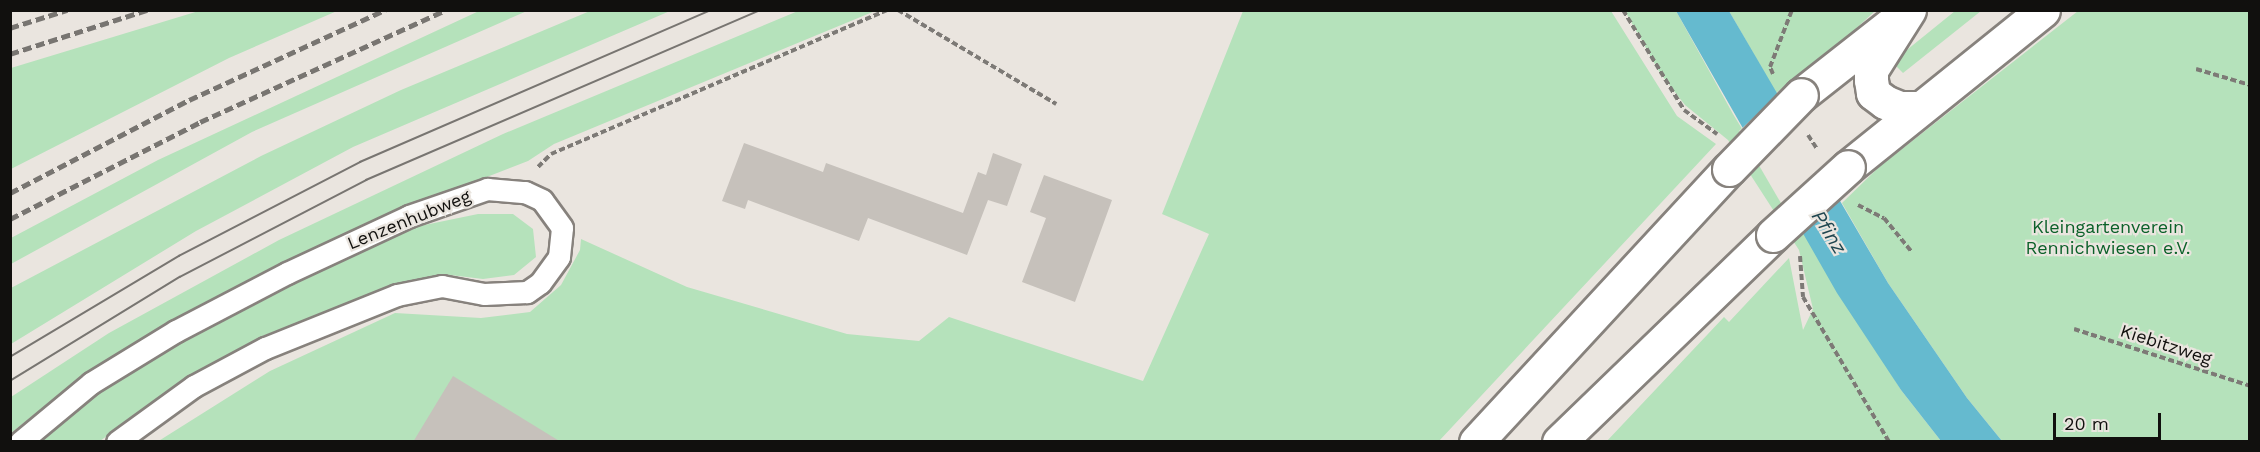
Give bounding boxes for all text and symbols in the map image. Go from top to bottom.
street label: Lenzenhubweg [344,185,474,255]
water label: Pfinz [1806,206,1852,258]
park label: Kleingartenverein Rennichwiesen e.V. [2026,217,2190,260]
street label: Kiebitzweg [2118,320,2214,370]
scale bar [2056,401,2164,439]
text: 20 m [2064,413,2109,434]

